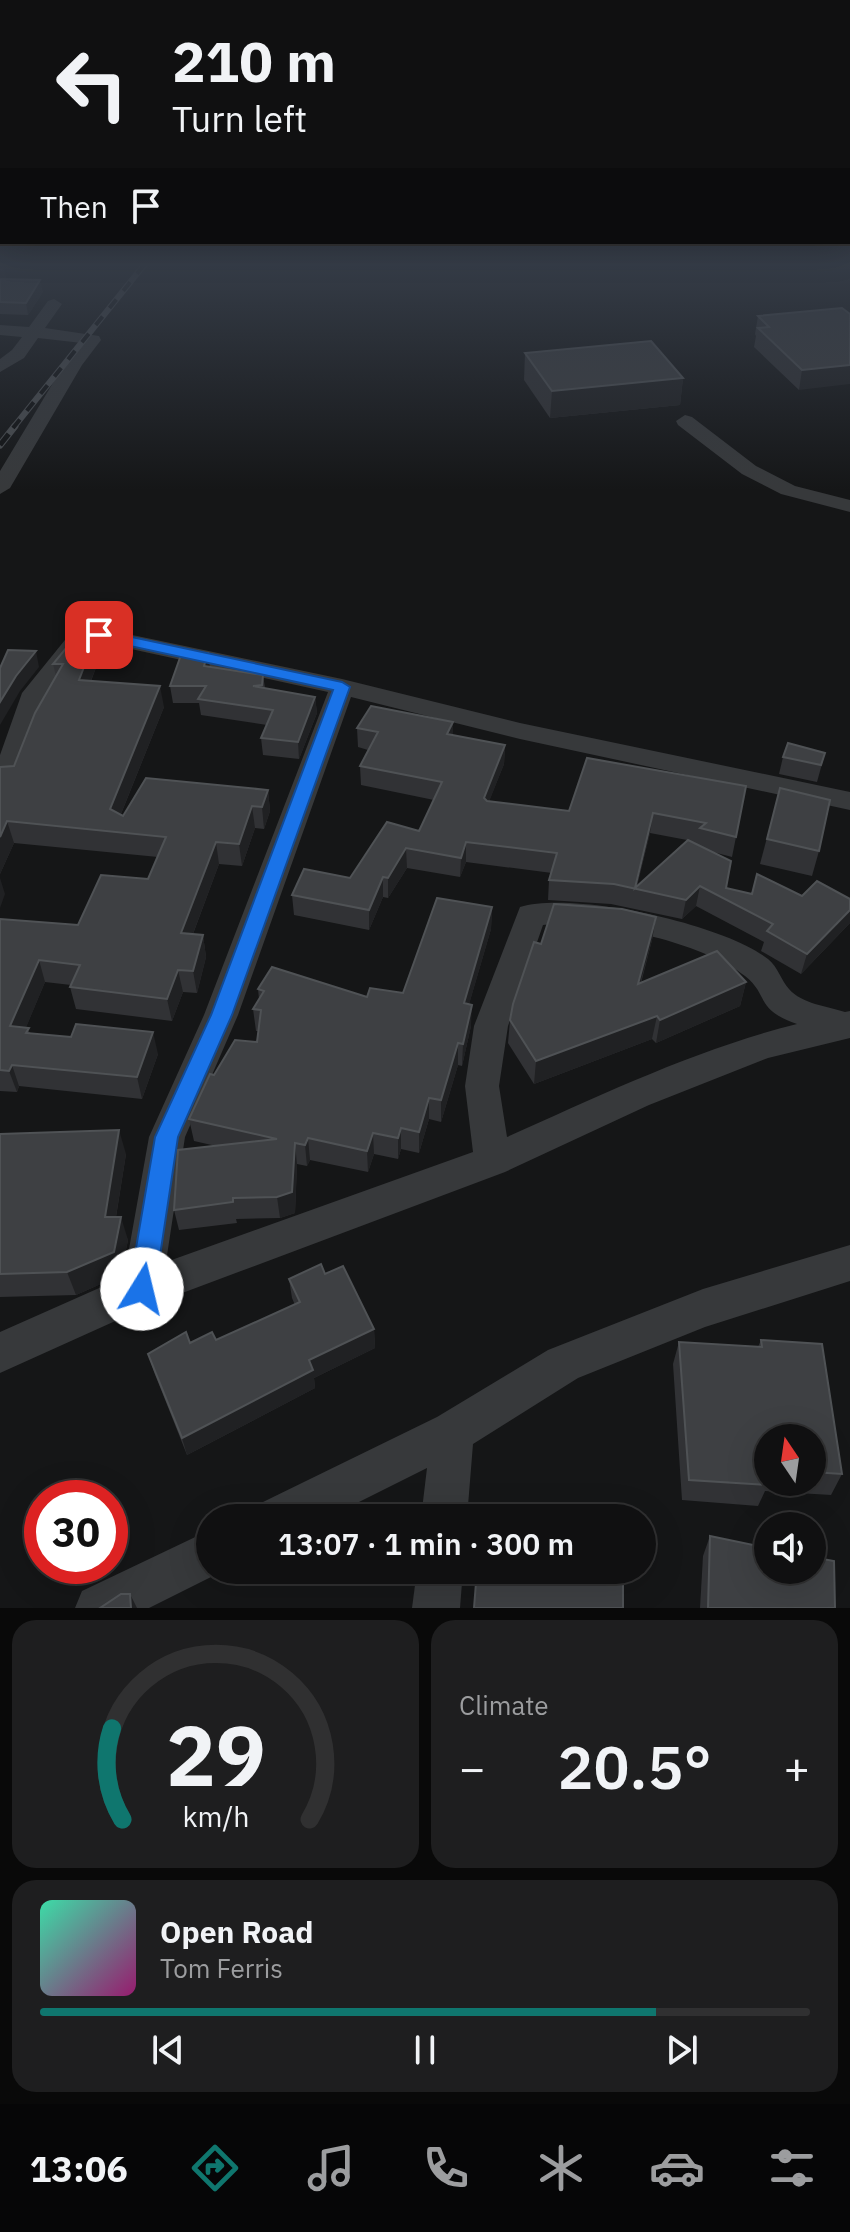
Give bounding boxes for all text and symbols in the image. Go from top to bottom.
text: 210 m [172,25,336,97]
icon: left [40,32,144,136]
text: Turn left [172,95,307,142]
icon: arrive [124,184,168,228]
text: Then [40,187,108,226]
pin [65,601,133,669]
icon: arrive [77,613,121,657]
position arrow [100,1247,184,1331]
north arrow [754,1424,826,1496]
map controls [754,1424,826,1584]
speed limit sign: 30 [24,1480,128,1584]
button: sound [754,1512,826,1584]
text: 13:07 · 1 min · 300 m [278,1524,574,1563]
text: Climate [459,1688,549,1722]
text: 29 [166,1701,265,1809]
text: 20.5° [557,1727,712,1806]
text: − [459,1739,485,1796]
text: + [784,1739,810,1796]
text: km/h [182,1798,249,1835]
text: Open Road [160,1912,313,1951]
text: Tom Ferris [160,1951,283,1985]
icon: previous [146,2028,190,2072]
icon: pause [403,2028,447,2072]
icon: next [660,2028,704,2072]
icon: directions [187,2140,243,2196]
icon: music [303,2140,359,2196]
icon: phone [418,2140,474,2196]
icon: climate [533,2140,589,2196]
icon: car [649,2140,705,2196]
icon: filters [764,2140,820,2196]
text: 13:06 [30,2145,128,2192]

